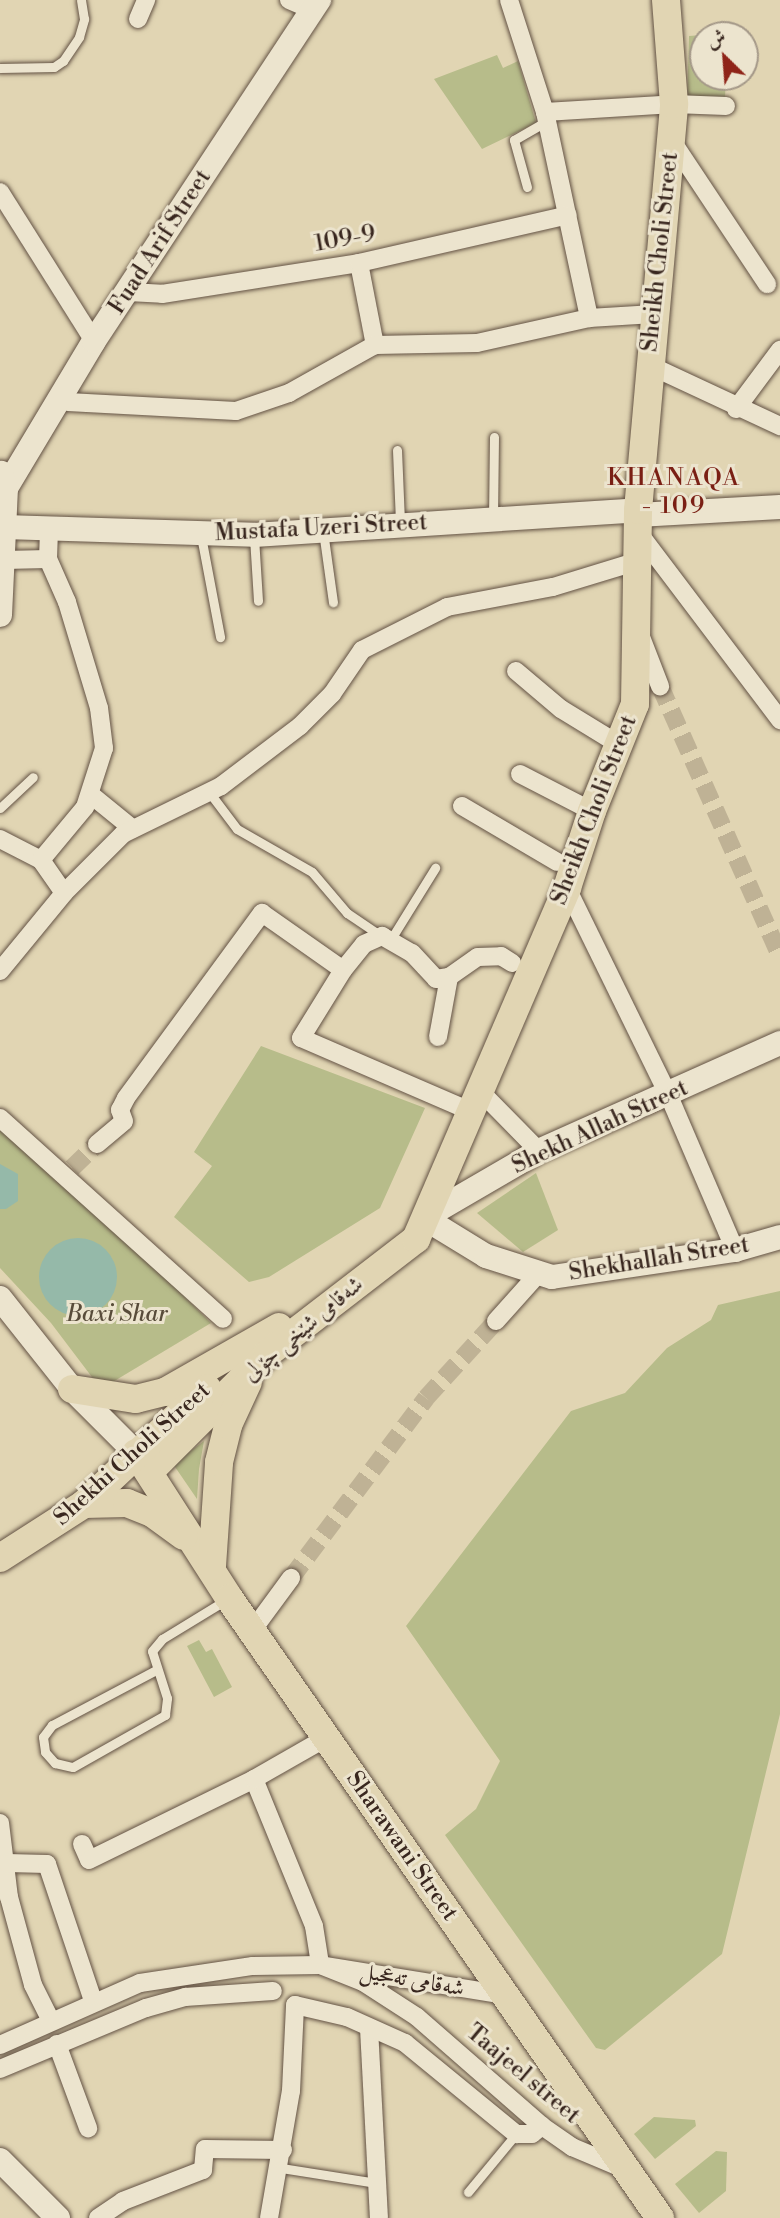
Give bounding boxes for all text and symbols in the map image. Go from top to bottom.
north arrow [689,21,759,91]
text: ش [702,24,730,54]
street label: Sheikh Choli Street [636,151,684,353]
street label: Fuad Arif Street [103,165,217,319]
street label: 109-9 [312,220,378,258]
district label: KHANAQA - 109 [608,465,740,521]
street label: Mustafa Uzeri Street [214,509,428,547]
street label: Sheikh Choli Street [545,711,643,909]
street label: Shekh Allah Street [508,1074,692,1180]
street label: Shekhallah Street [567,1231,751,1287]
street label: شەقامی شێخی چۆلی [237,1271,369,1387]
park label: Baxi Shar [66,1300,168,1328]
street label: Shekhi Choli Street [48,1377,216,1531]
street label: Sharawani Street [340,1766,464,1926]
street label: شەقامی تەعجیل [358,1957,466,2003]
street label: Taajeel street [461,2018,585,2130]

